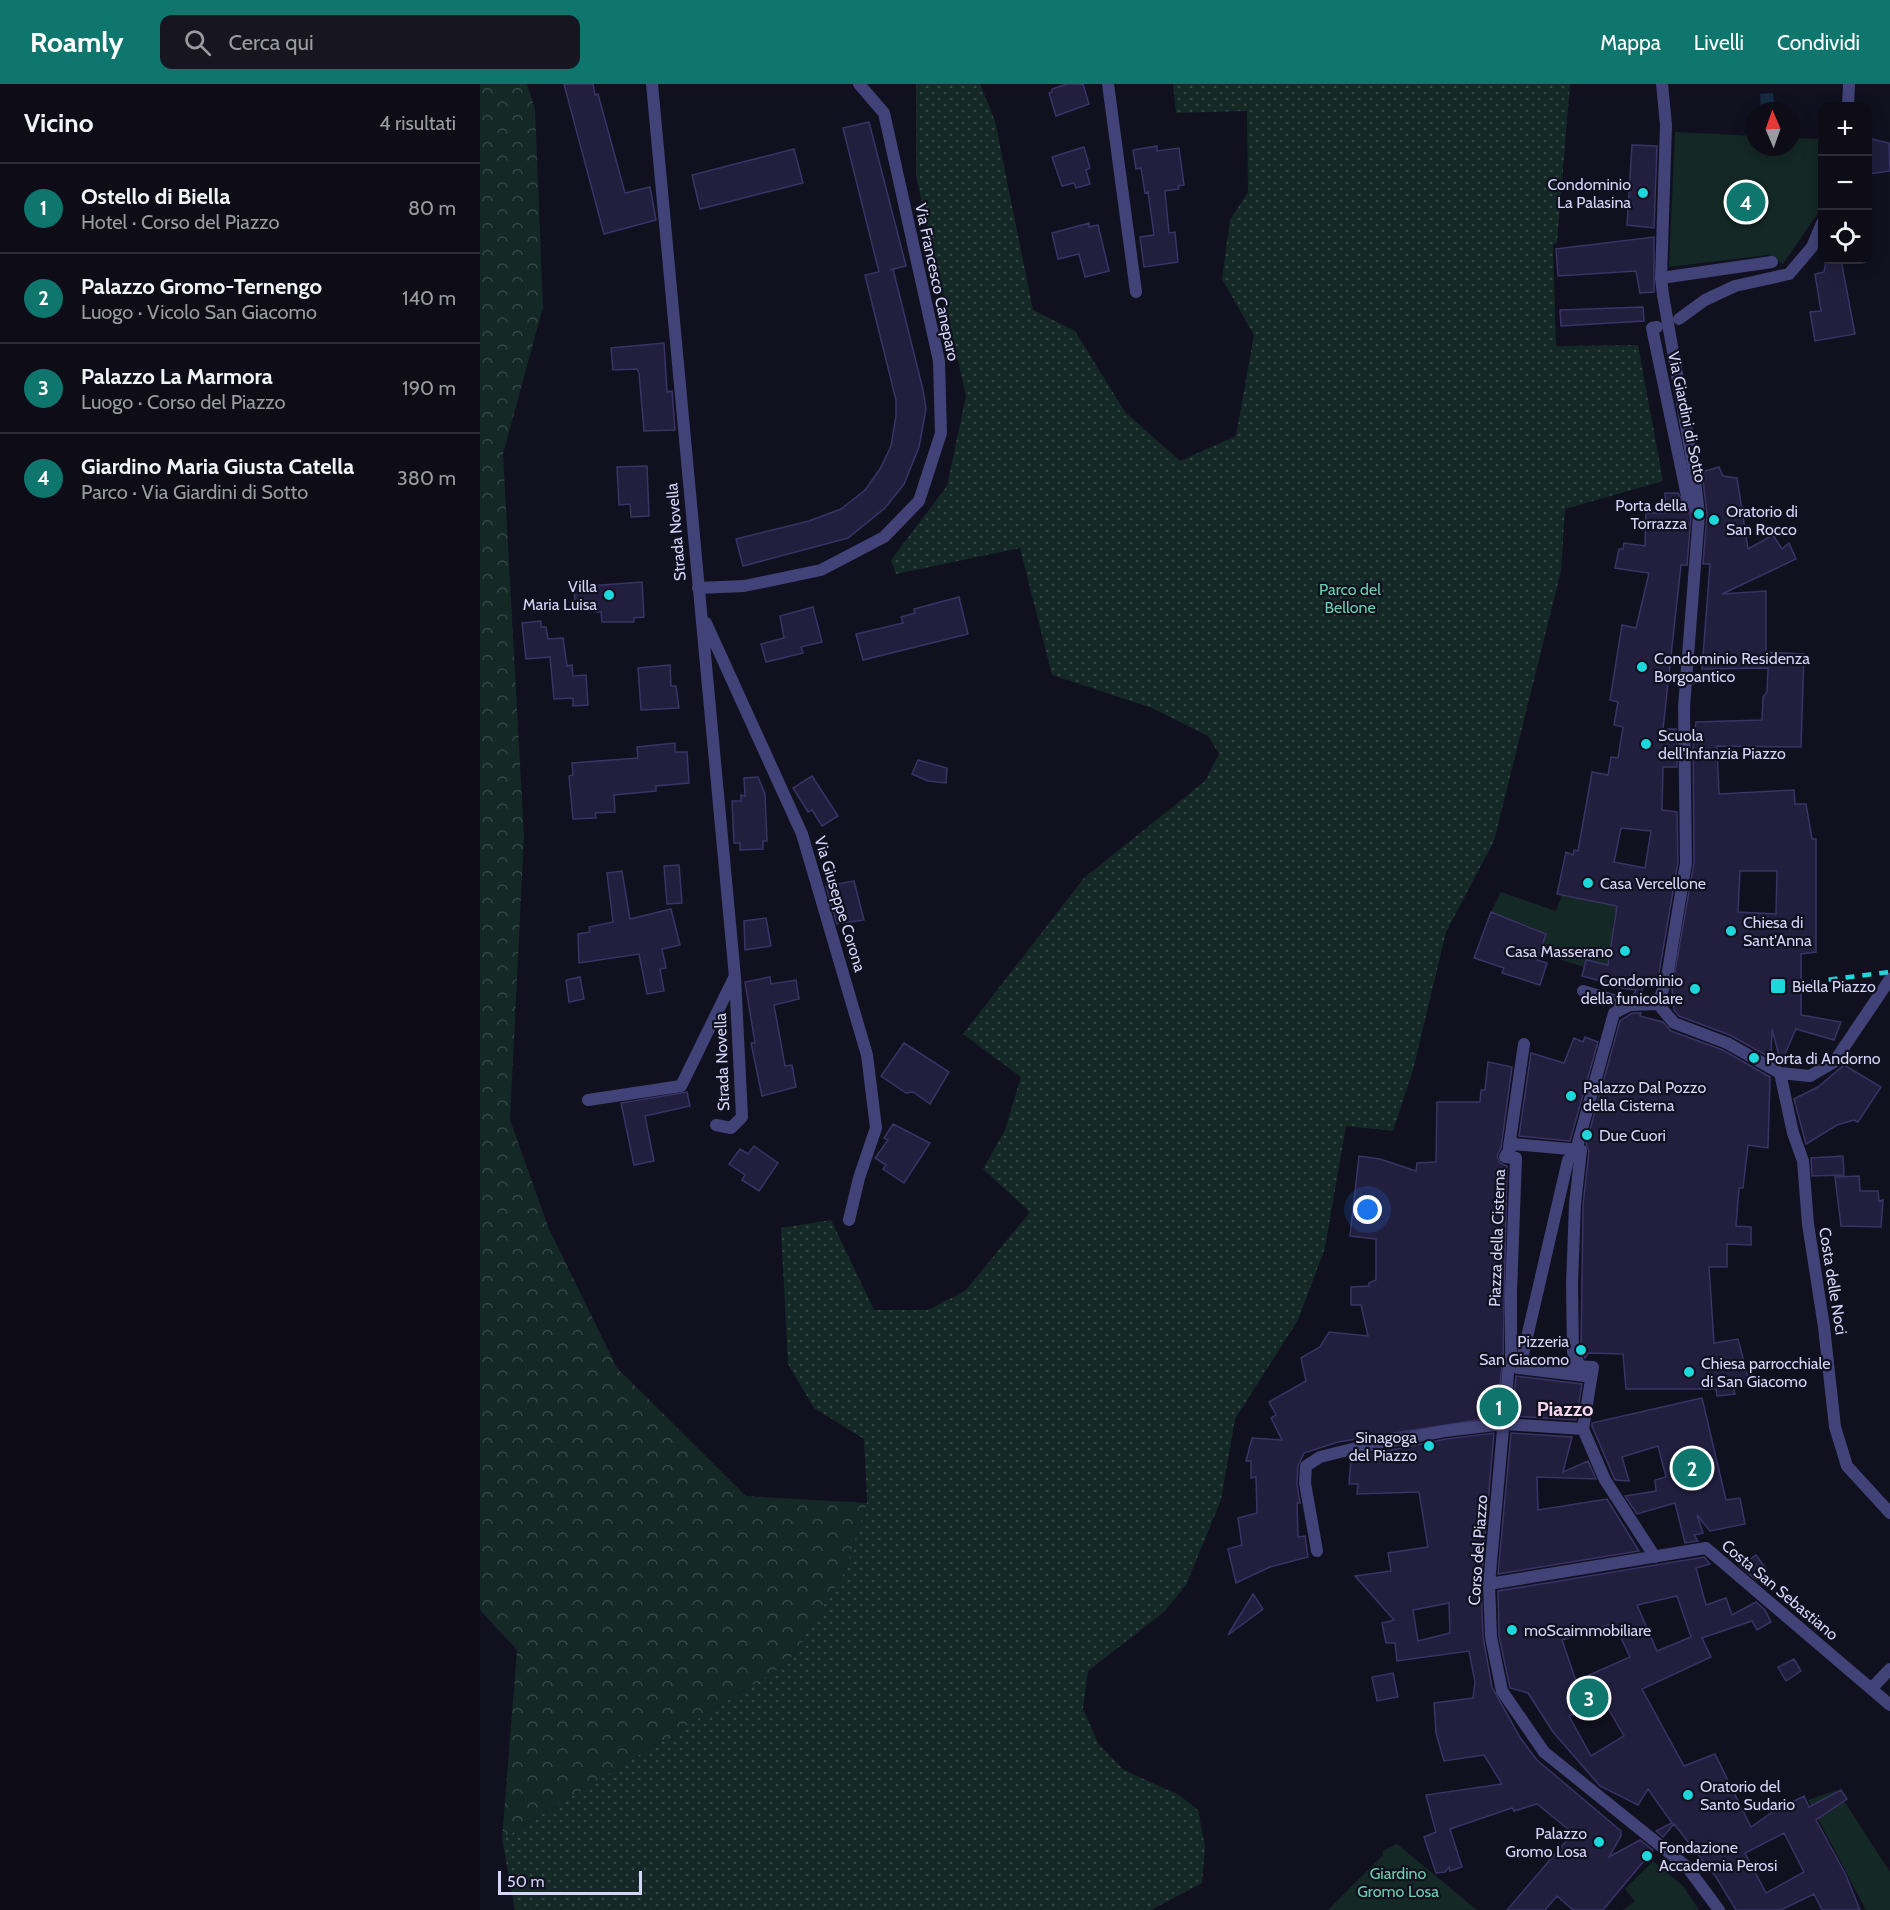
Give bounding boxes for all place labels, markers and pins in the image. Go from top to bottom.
place label: Condominio La Palasina [1547,175,1631,212]
pin: 4 [1726,180,1766,224]
marker: Condominio La Palasina [1636,186,1650,200]
place label: Porta della Torrazza [1615,496,1687,533]
place label: Oratorio di San Rocco [1726,502,1798,539]
marker: Porta della Torrazza [1692,507,1706,521]
marker: Oratorio di San Rocco [1707,513,1721,527]
place label: Villa Maria Luisa [523,577,597,614]
marker: Villa Maria Luisa [602,588,616,602]
place label: Condominio Residenza Borgoantico [1654,649,1810,686]
marker: Condominio Residenza Borgoantico [1635,660,1649,674]
place label: Scuola dell'Infanzia Piazzo [1658,726,1786,763]
marker: Scuola dell'Infanzia Piazzo [1639,737,1653,751]
place label: Casa Vercellone [1600,874,1706,893]
marker: Casa Vercellone [1581,876,1595,890]
place label: Chiesa di Sant'Anna [1743,913,1812,950]
marker: Chiesa di Sant'Anna [1724,924,1738,938]
place label: Casa Masserano [1505,942,1613,961]
marker: Casa Masserano [1618,944,1632,958]
place label: Condominio della funicolare [1581,971,1683,1008]
marker: Biella Piazzo [1769,977,1787,995]
place label: Biella Piazzo [1792,977,1876,996]
marker: Condominio della funicolare [1688,982,1702,996]
place label: Porta di Andorno [1766,1049,1881,1068]
marker: Porta di Andorno [1747,1051,1761,1065]
place label: Palazzo Dal Pozzo della Cisterna [1583,1078,1706,1115]
marker: Palazzo Dal Pozzo della Cisterna [1564,1089,1578,1103]
place label: Due Cuori [1599,1126,1666,1145]
marker: Due Cuori [1580,1128,1594,1142]
place label: Pizzeria San Giacomo [1479,1332,1569,1369]
marker: Pizzeria San Giacomo [1574,1343,1588,1357]
place label: Chiesa parrocchiale di San Giacomo [1701,1354,1830,1391]
marker: Chiesa parrocchiale di San Giacomo [1682,1365,1696,1379]
pin: 1 [1480,1384,1518,1430]
place label: Sinagoga del Piazzo [1349,1428,1417,1465]
marker: Sinagoga del Piazzo [1422,1439,1436,1453]
pin: 2 [1672,1446,1712,1490]
place label: moScaimmobiliare [1524,1621,1651,1640]
marker: moScaimmobiliare [1505,1623,1519,1637]
pin: 3 [1570,1676,1608,1720]
place label: Oratorio del Santo Sudario [1700,1777,1795,1814]
marker: Oratorio del Santo Sudario [1681,1788,1695,1802]
place label: Palazzo Gromo Losa [1505,1824,1587,1861]
marker: Palazzo Gromo Losa [1592,1835,1606,1849]
place label: Fondazione Accademia Perosi [1659,1838,1777,1875]
marker: Fondazione Accademia Perosi [1640,1849,1654,1863]

